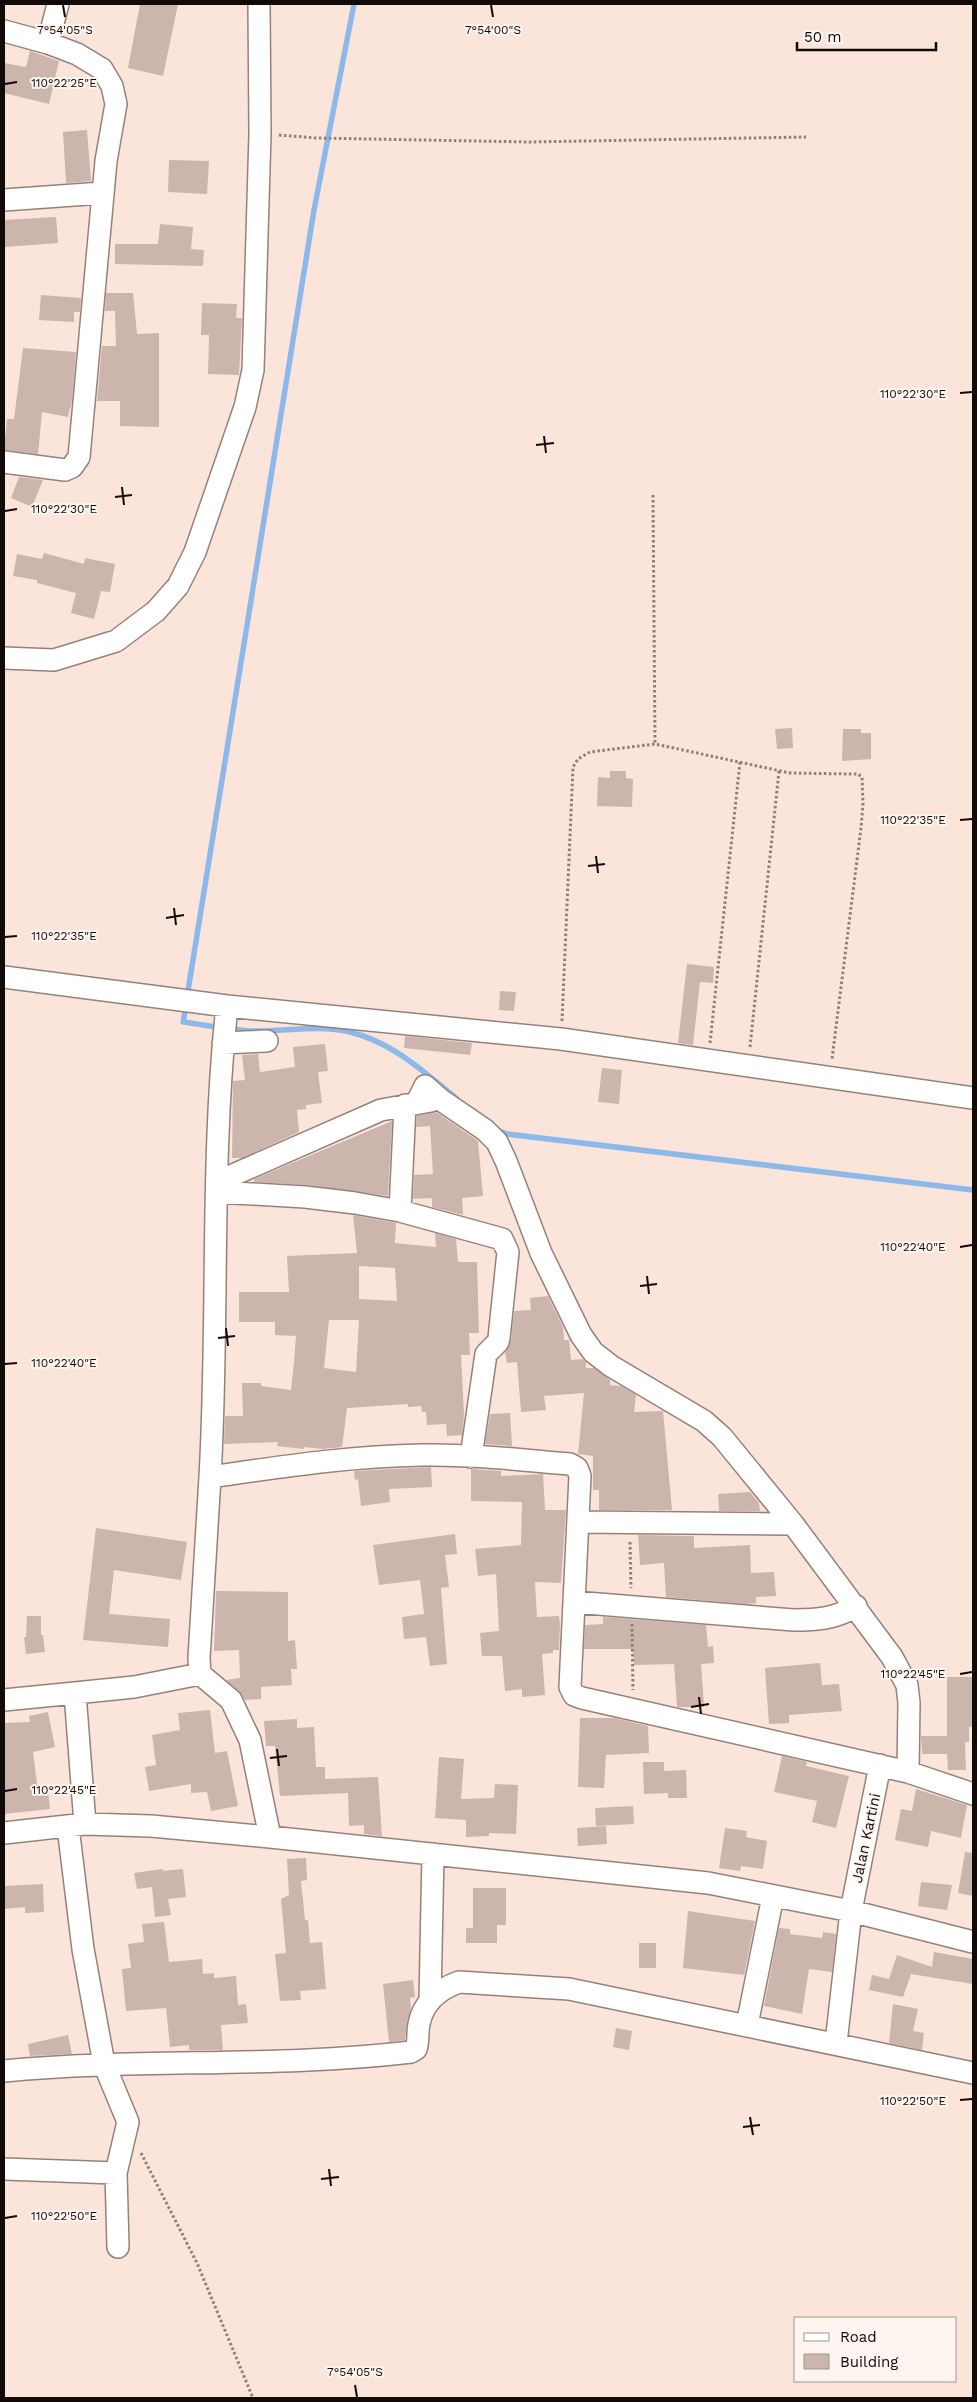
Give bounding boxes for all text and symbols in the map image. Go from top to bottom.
scale bar [797,20,936,52]
text: 7°54'05"S [37,23,93,37]
text: 7°54'00"S [465,23,521,37]
text: 50 m [804,28,841,46]
text: 110°22'25"E [31,76,97,90]
text: 110°22'30"E [880,387,946,401]
text: 110°22'30"E [31,502,97,516]
text: 110°22'35"E [880,813,946,827]
text: 110°22'35"E [31,929,97,943]
text: 110°22'40"E [880,1240,946,1254]
text: 110°22'40"E [31,1356,97,1370]
text: 110°22'45"E [881,1667,946,1681]
text: 110°22'45"E [32,1783,97,1797]
street label: Jalan Kartini [848,1791,884,1885]
text: 110°22'50"E [880,2094,946,2108]
text: 110°22'50"E [31,2209,97,2223]
legend [794,2317,957,2382]
text: Road [840,2328,877,2346]
text: Building [840,2353,898,2371]
text: 7°54'05"S [327,2365,383,2379]

